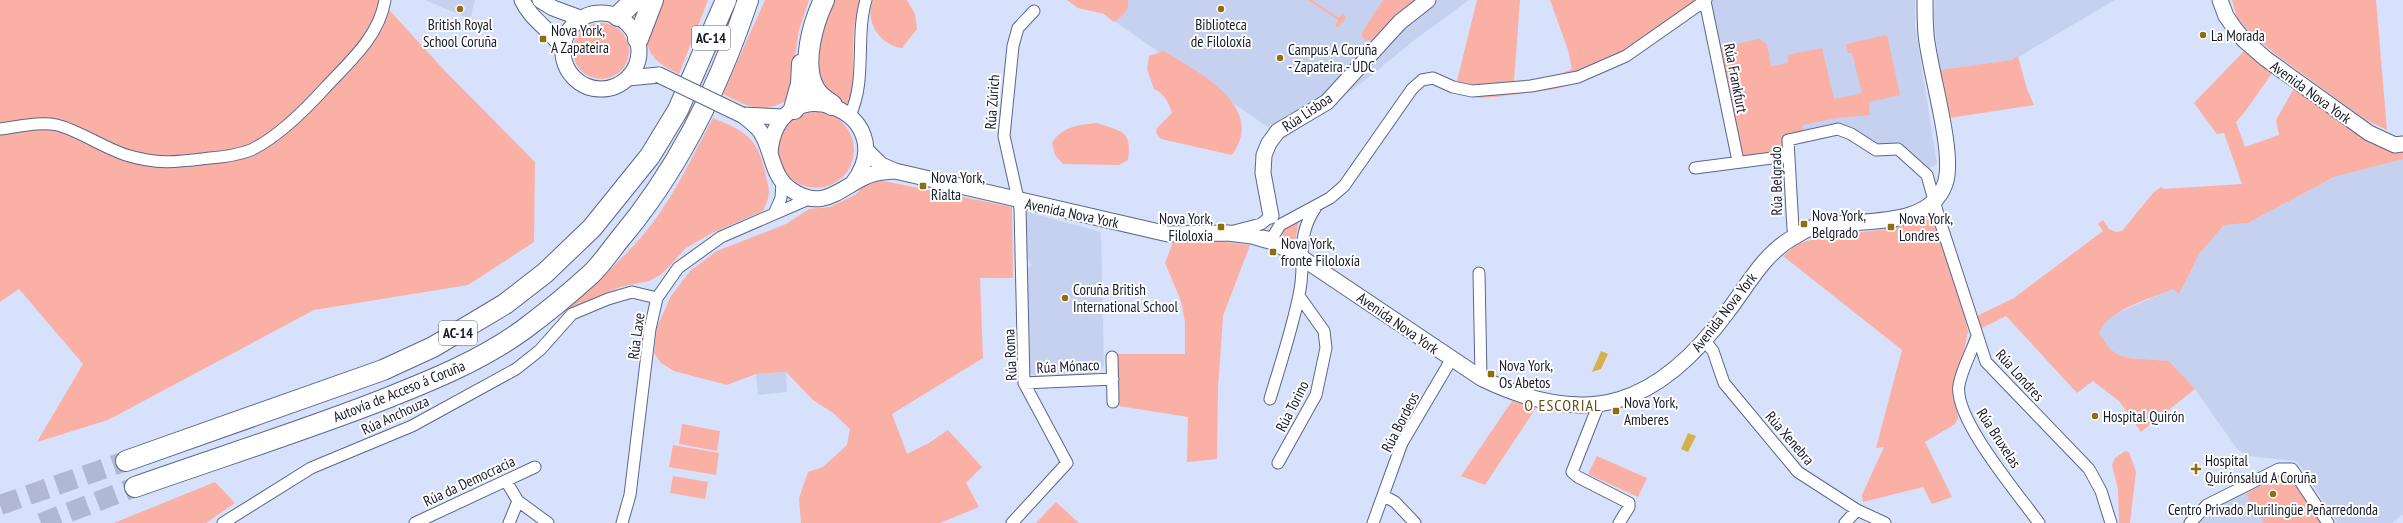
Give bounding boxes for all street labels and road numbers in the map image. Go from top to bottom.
road number: AC-14 [692,26,730,50]
street label: Rúa Frankfurt [1720,42,1752,114]
street label: Avenida Nova York [2267,56,2355,128]
street label: Rúa Zúrich [981,74,1003,130]
street label: Rúa Lisboa [1278,88,1336,136]
street label: Rúa Belgrado [1766,146,1786,216]
street label: Avenida Nova York [1023,194,1121,232]
street label: Avenida Nova York [1687,268,1761,355]
street label: Avenida Nova York [1353,288,1443,358]
street label: Rúa Laxe [623,311,649,361]
road number: AC-14 [439,321,477,345]
street label: Rúa Roma [999,329,1021,381]
street label: Rúa Londres [1992,345,2048,405]
street label: Rúa Mónaco [1036,355,1100,377]
street label: Autovía de Acceso á Coruña [330,356,468,426]
street label: Rúa Torino [1271,377,1313,435]
street label: Rúa Bordeos [1377,389,1423,455]
street label: Rúa Anchouza [358,391,432,439]
street label: Rúa Bruxelas [1973,405,2025,471]
street label: Rúa Xenebra [1761,407,1819,469]
street label: Rúa da Democracia [420,451,518,511]

